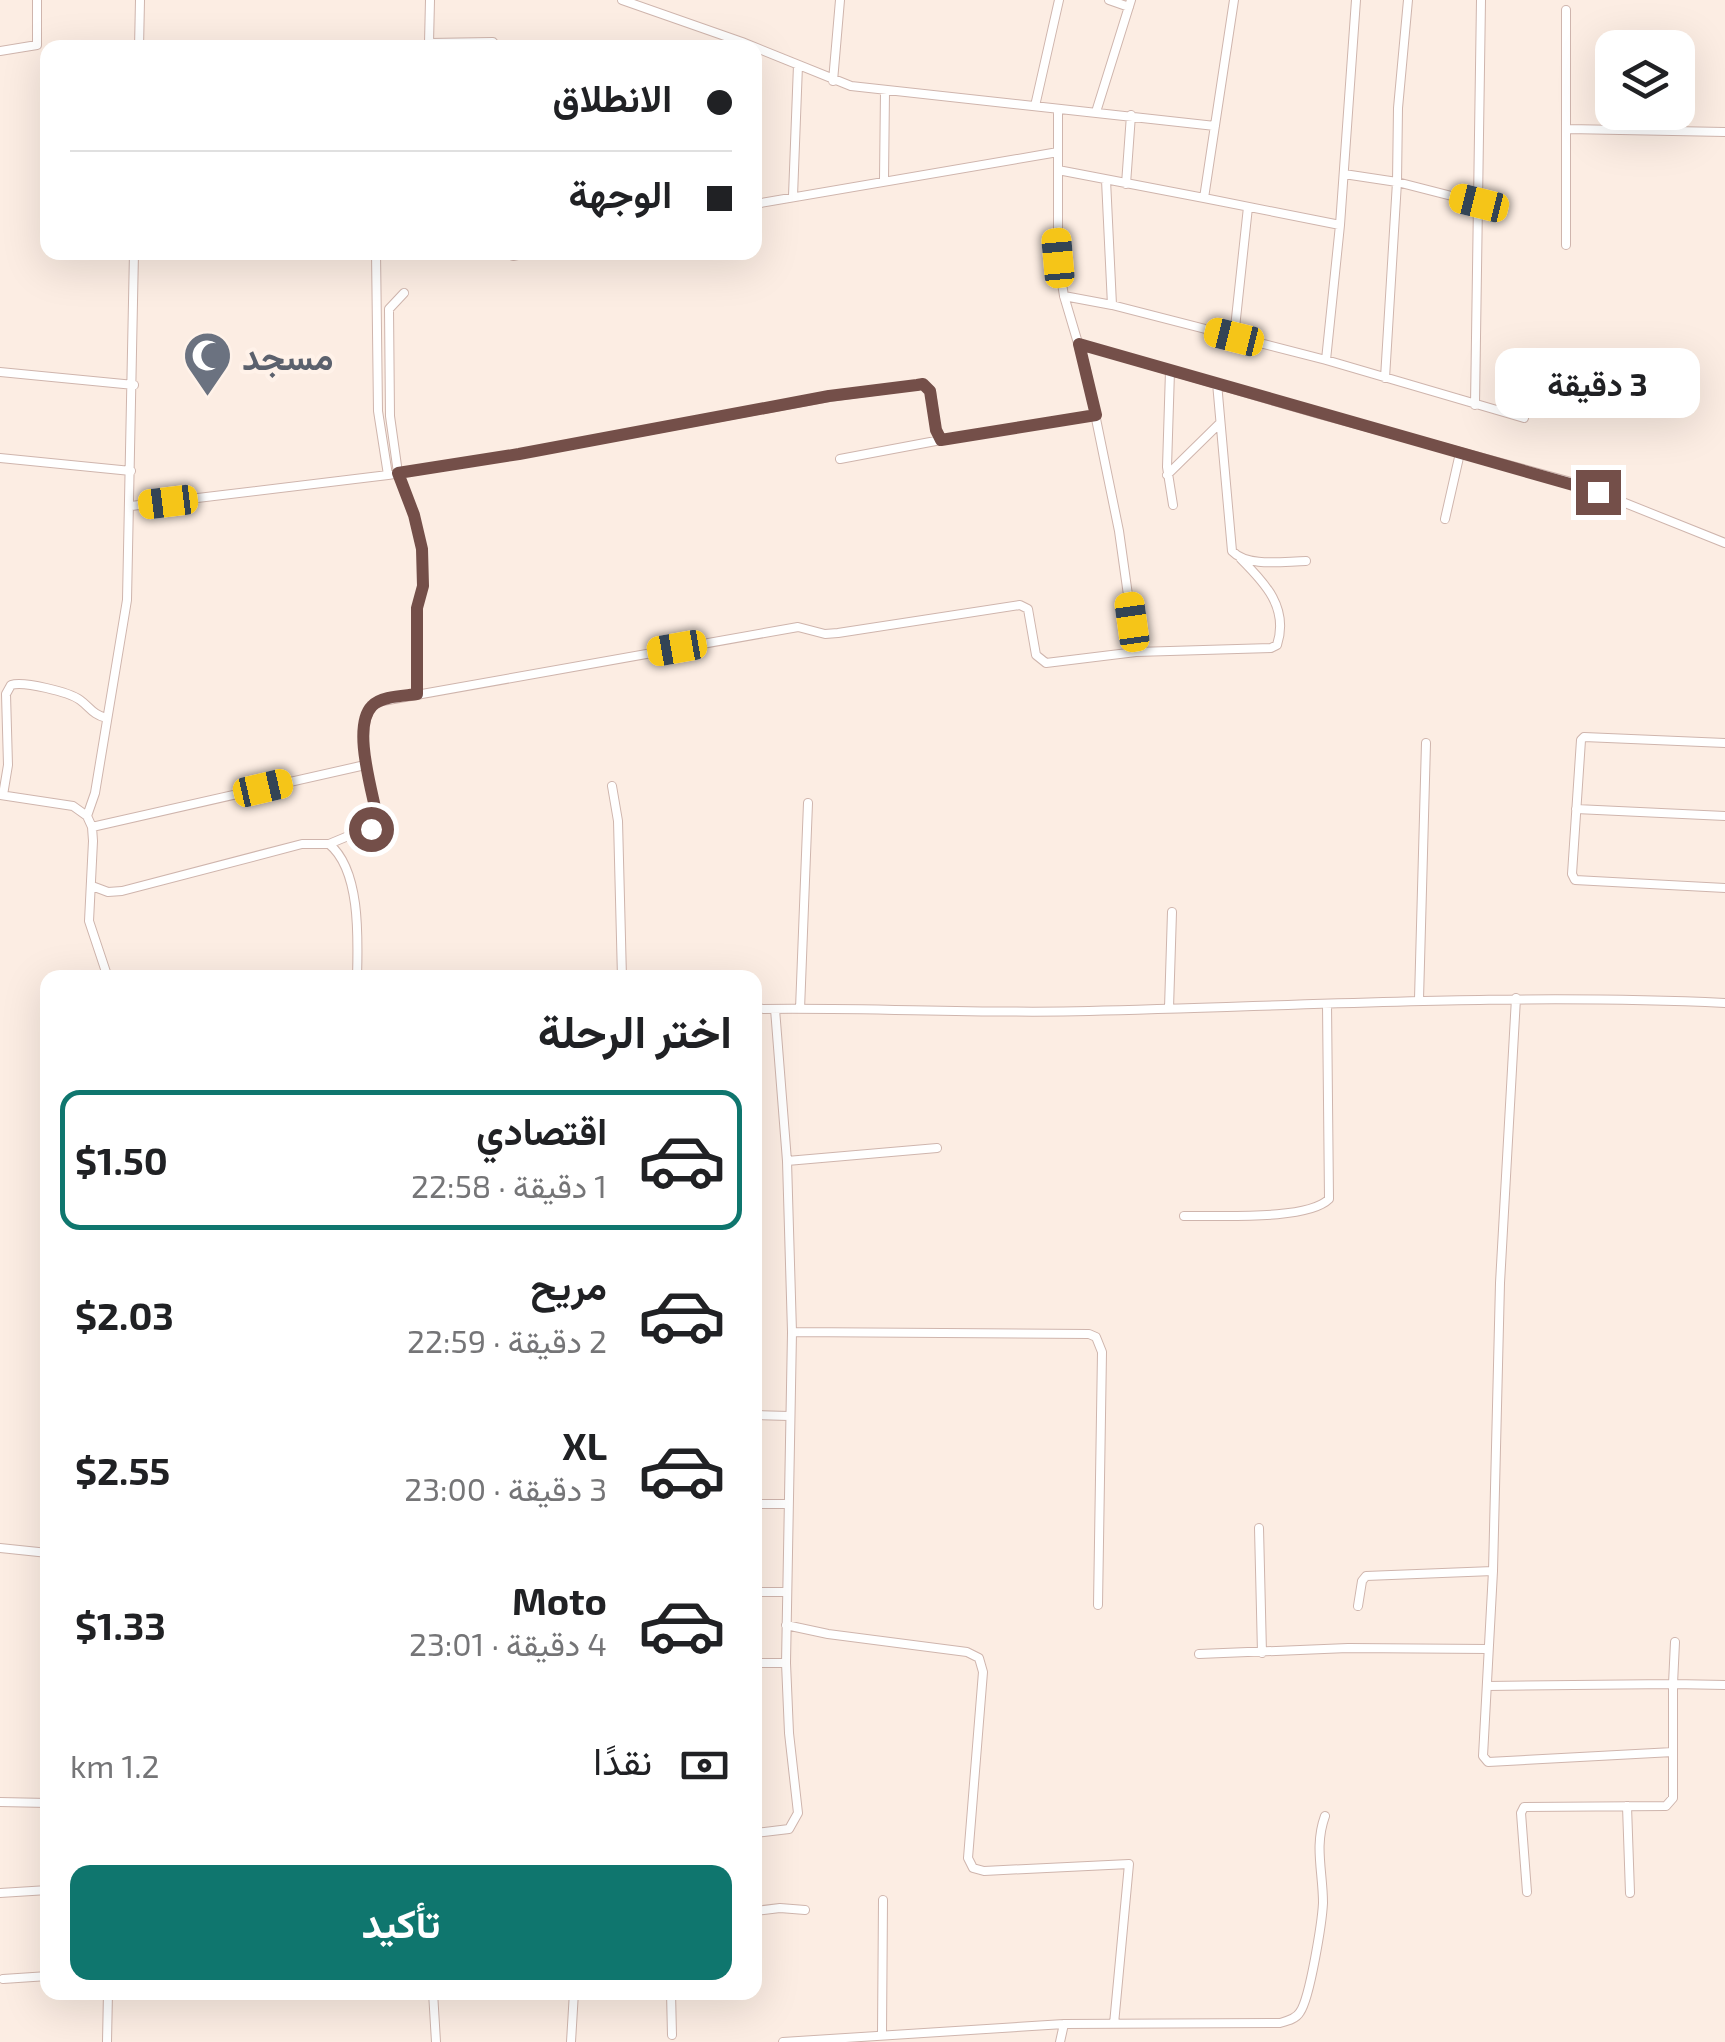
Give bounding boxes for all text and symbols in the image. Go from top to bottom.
map controls [1595,30,1695,130]
button: layers [1595,30,1695,130]
text: الانطلاق [553,74,672,120]
text: الوجهة [569,170,672,216]
car [1446,181,1512,225]
car [1040,227,1076,289]
car [1201,315,1267,359]
mosque icon: مسجد [181,330,233,398]
place label: مسجد [242,335,333,379]
callout: 3 دقيقة [1496,347,1700,417]
text: 3 دقيقة [1547,364,1648,402]
route end [1576,470,1621,515]
car [136,483,200,521]
car [1113,590,1151,654]
car [645,628,709,668]
car [230,767,296,809]
route start [349,807,394,852]
text: اختر الرحلة [538,1003,732,1057]
text: اقتصادي [476,1107,607,1153]
icon: car [637,1115,727,1205]
text: $1.50 [75,1137,168,1183]
text: 1 دقيقة · 22:58 [411,1166,607,1204]
text: مريح [531,1262,607,1308]
icon: car [637,1270,727,1360]
text: $2.03 [75,1292,174,1338]
text: 2 دقيقة · 22:59 [407,1321,607,1359]
text: XL [562,1422,607,1468]
icon: car [637,1425,727,1515]
text: $2.55 [75,1447,170,1493]
text: 3 دقيقة · 23:00 [404,1469,607,1507]
text: Moto [512,1577,607,1623]
icon: car [637,1580,727,1670]
text: $1.33 [75,1602,166,1648]
text: 4 دقيقة · 23:01 [409,1624,607,1662]
text: نقدًا [593,1737,652,1783]
icon: cash [677,1738,732,1793]
text: 1.2 km [70,1746,160,1784]
button: تأكيد [70,1865,732,1980]

